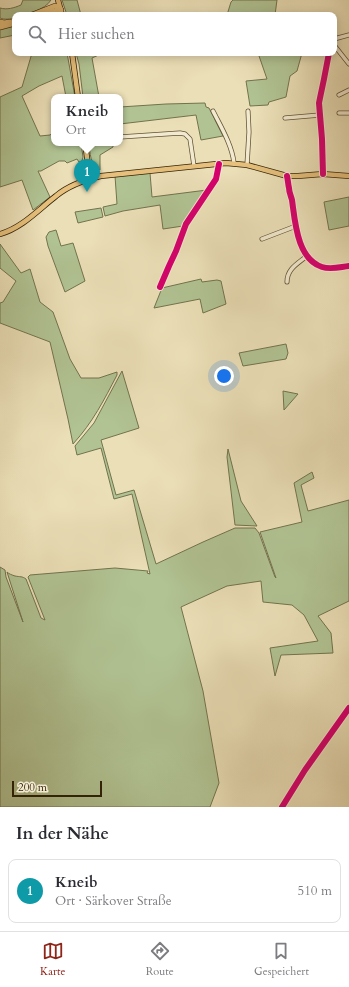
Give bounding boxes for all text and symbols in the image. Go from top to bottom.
search box [12,12,337,56]
icon: search [26,23,48,45]
text: Hier suchen [58,24,135,44]
popup [51,94,123,146]
text: Kneib [66,101,108,121]
text: Ort [66,121,86,139]
pin: 1 [74,159,100,192]
your location [214,366,234,386]
scale bar [12,779,102,798]
text: 200 m [18,780,47,795]
text: In der Nähe [16,822,109,845]
text: Kneib [55,872,98,892]
text: 1 [27,882,33,900]
text: 510 m [298,882,332,900]
text: Ort · Särkover Straße [55,892,172,910]
tab: Karte [40,940,66,979]
tab: Route [146,940,174,979]
tab: Gespeichert [254,940,309,979]

